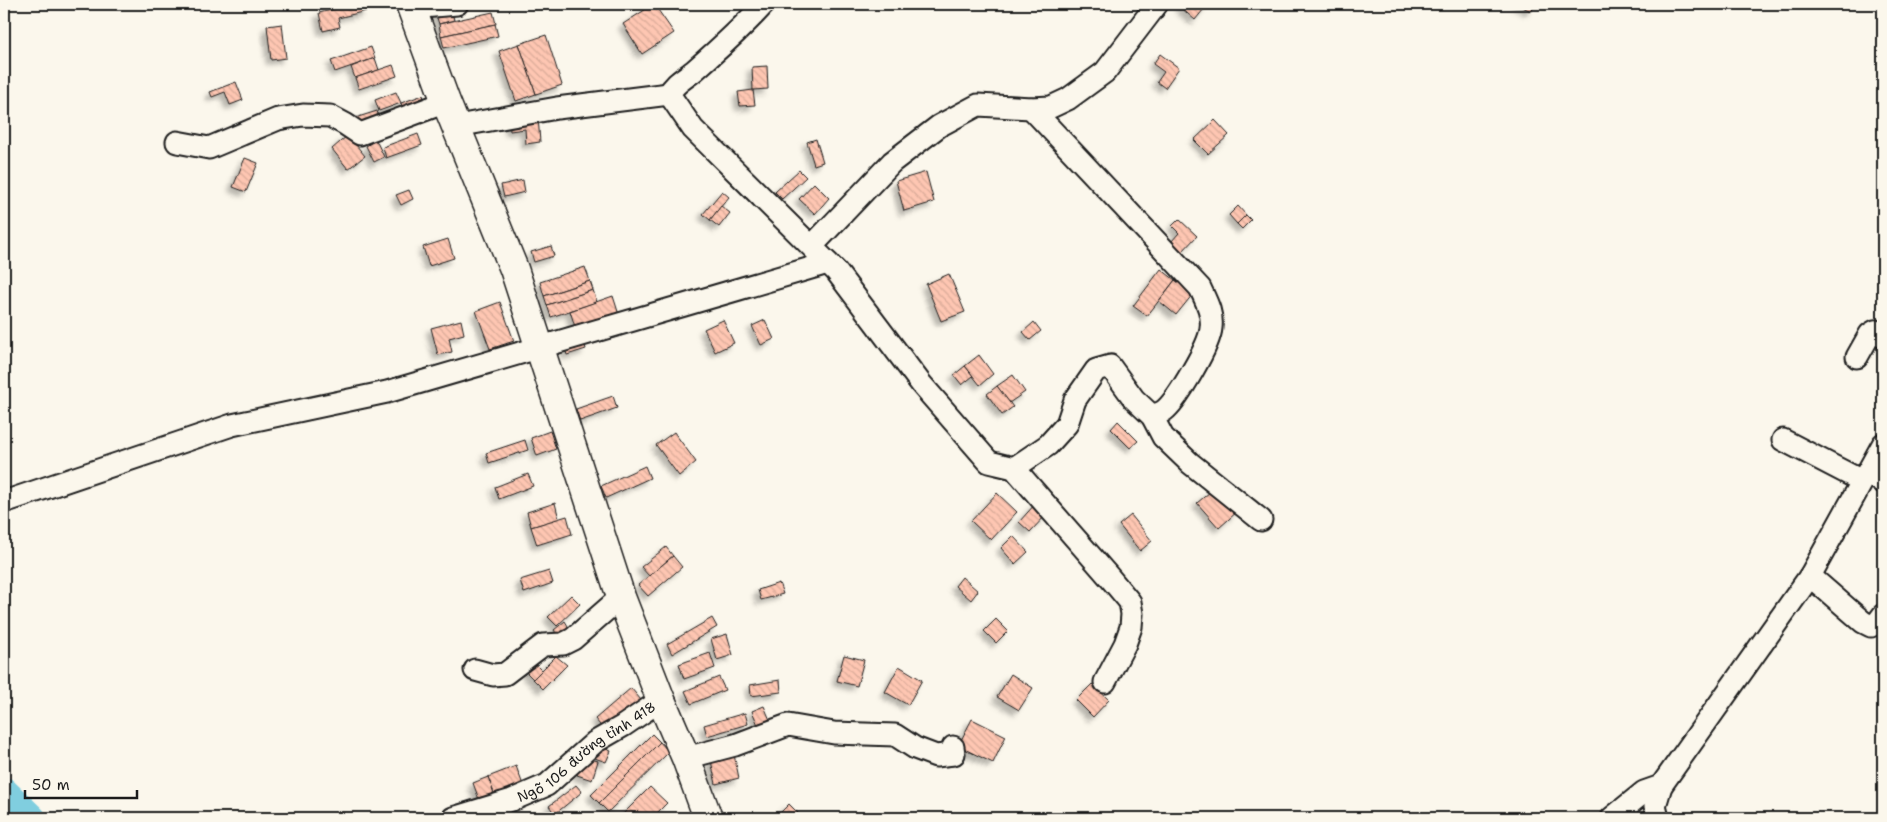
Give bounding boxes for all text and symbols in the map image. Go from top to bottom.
street label: Ngõ 106 đường tỉnh 418 [514,697,659,806]
scale bar [25,767,138,799]
text: 50 m [32,775,70,795]

